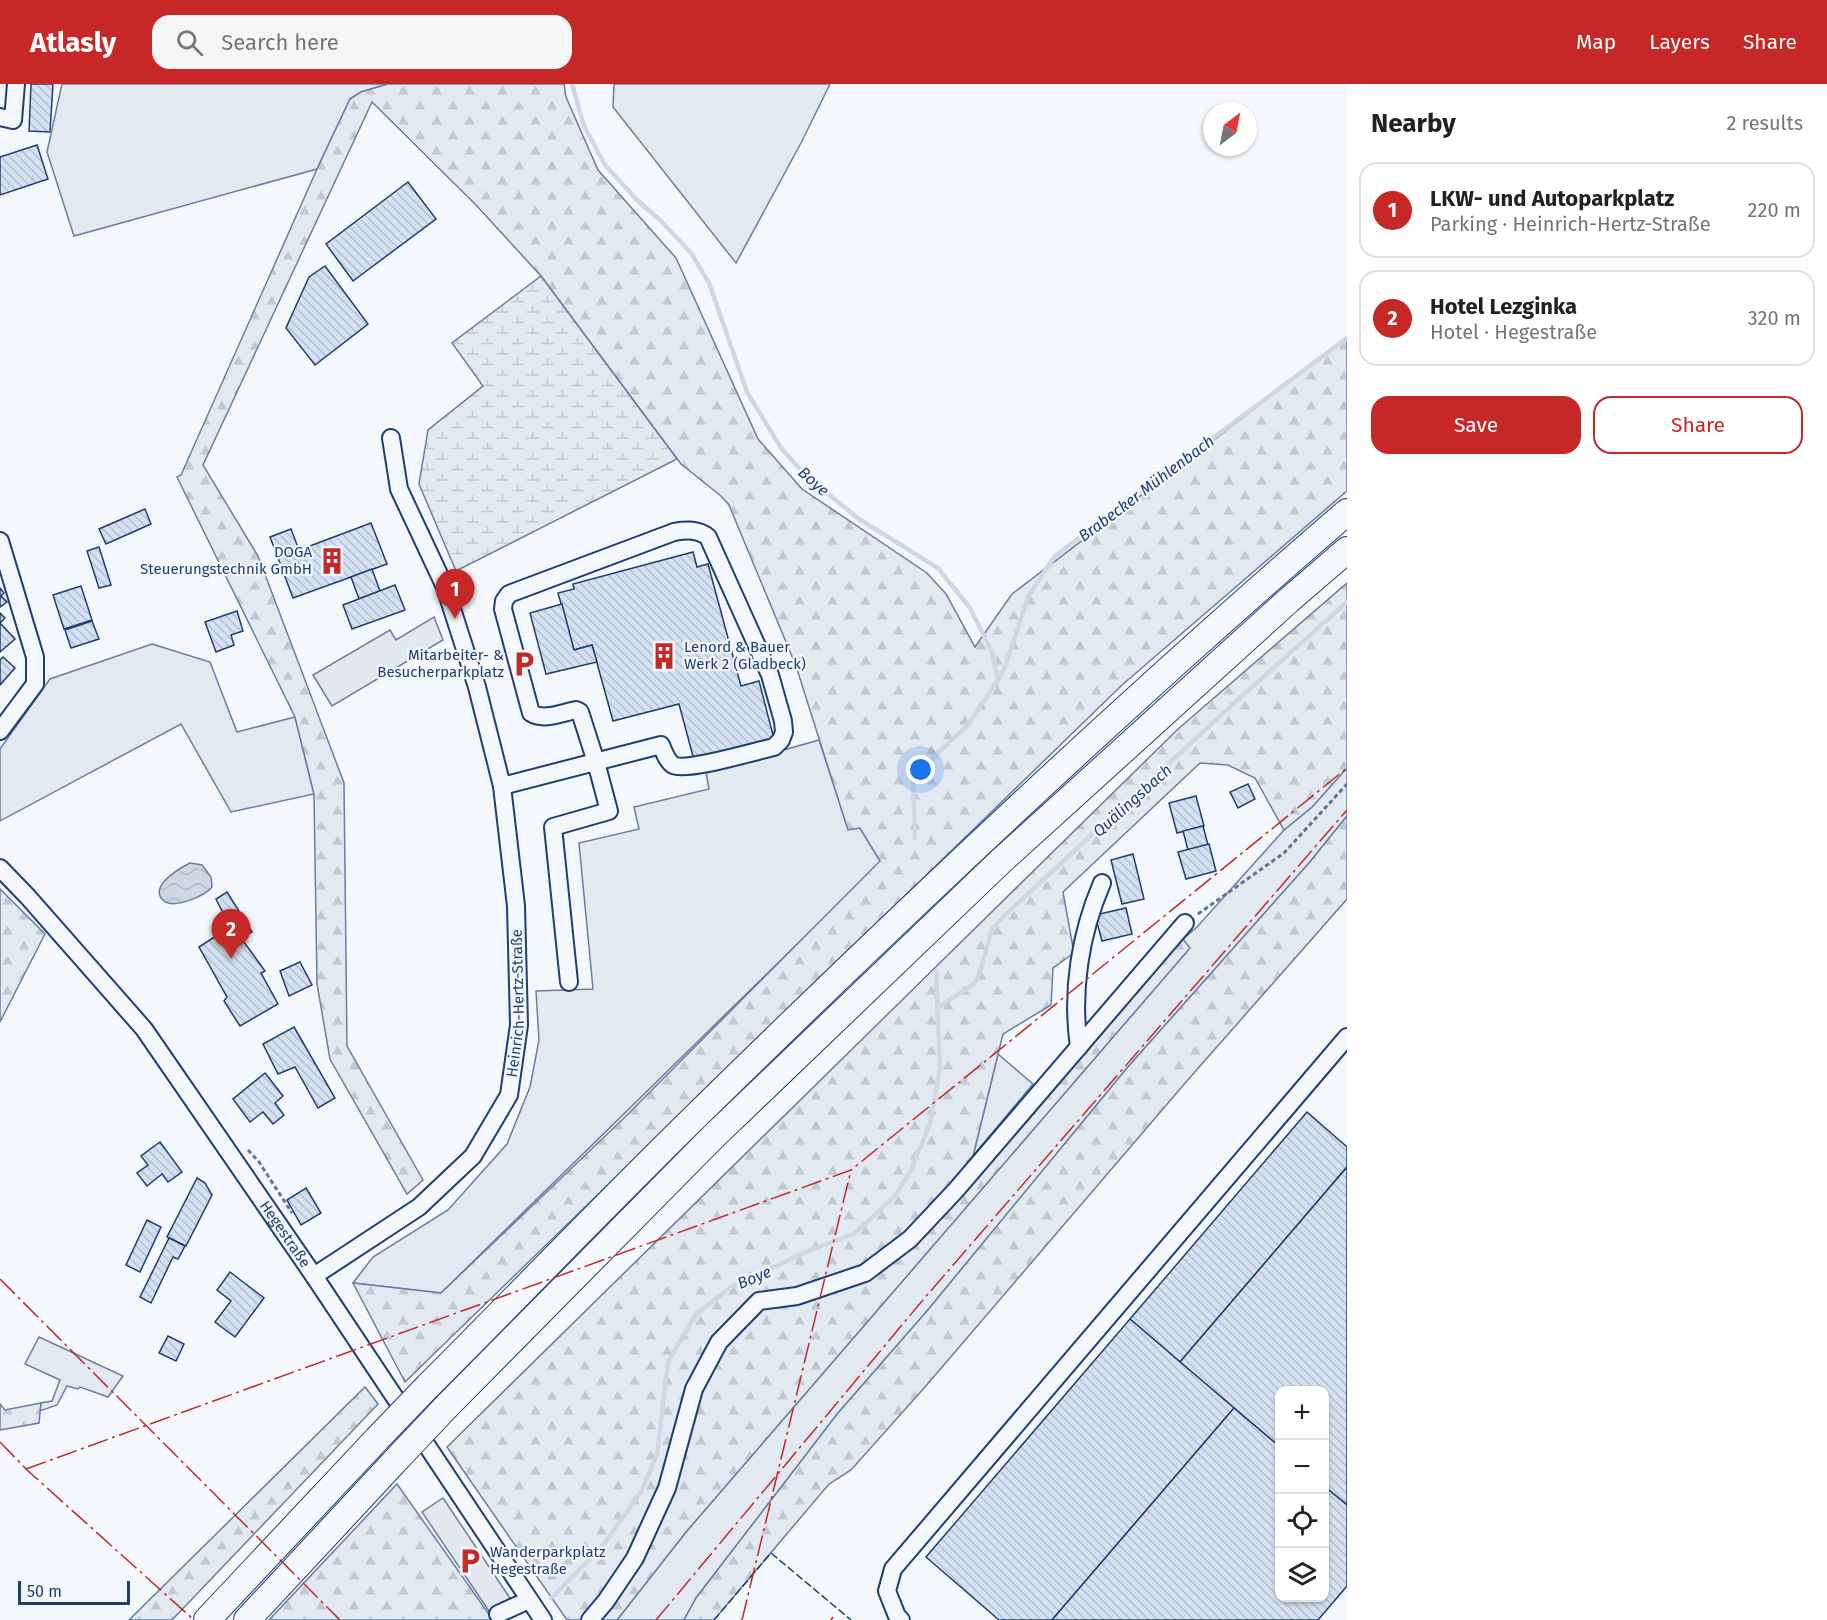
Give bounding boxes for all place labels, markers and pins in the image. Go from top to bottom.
place label: DOGA Steuerungstechnik GmbH [140,543,312,578]
building icon: DOGA Steuerungstechnik GmbH [317,546,347,576]
pin: 1 [436,570,474,619]
place label: Lenord & Bauer Werk 2 (Gladbeck) [684,638,806,673]
building icon: Lenord & Bauer Werk 2 (Gladbeck) [649,641,679,671]
place label: Mitarbeiter- & Besucherparkplatz [377,646,504,681]
parking icon: Mitarbeiter- & Besucherparkplatz [509,649,539,679]
pin: 2 [212,910,250,959]
place label: Wanderparkplatz Hegestraße [490,1543,606,1578]
parking icon: Wanderparkplatz Hegestraße [455,1546,485,1576]

